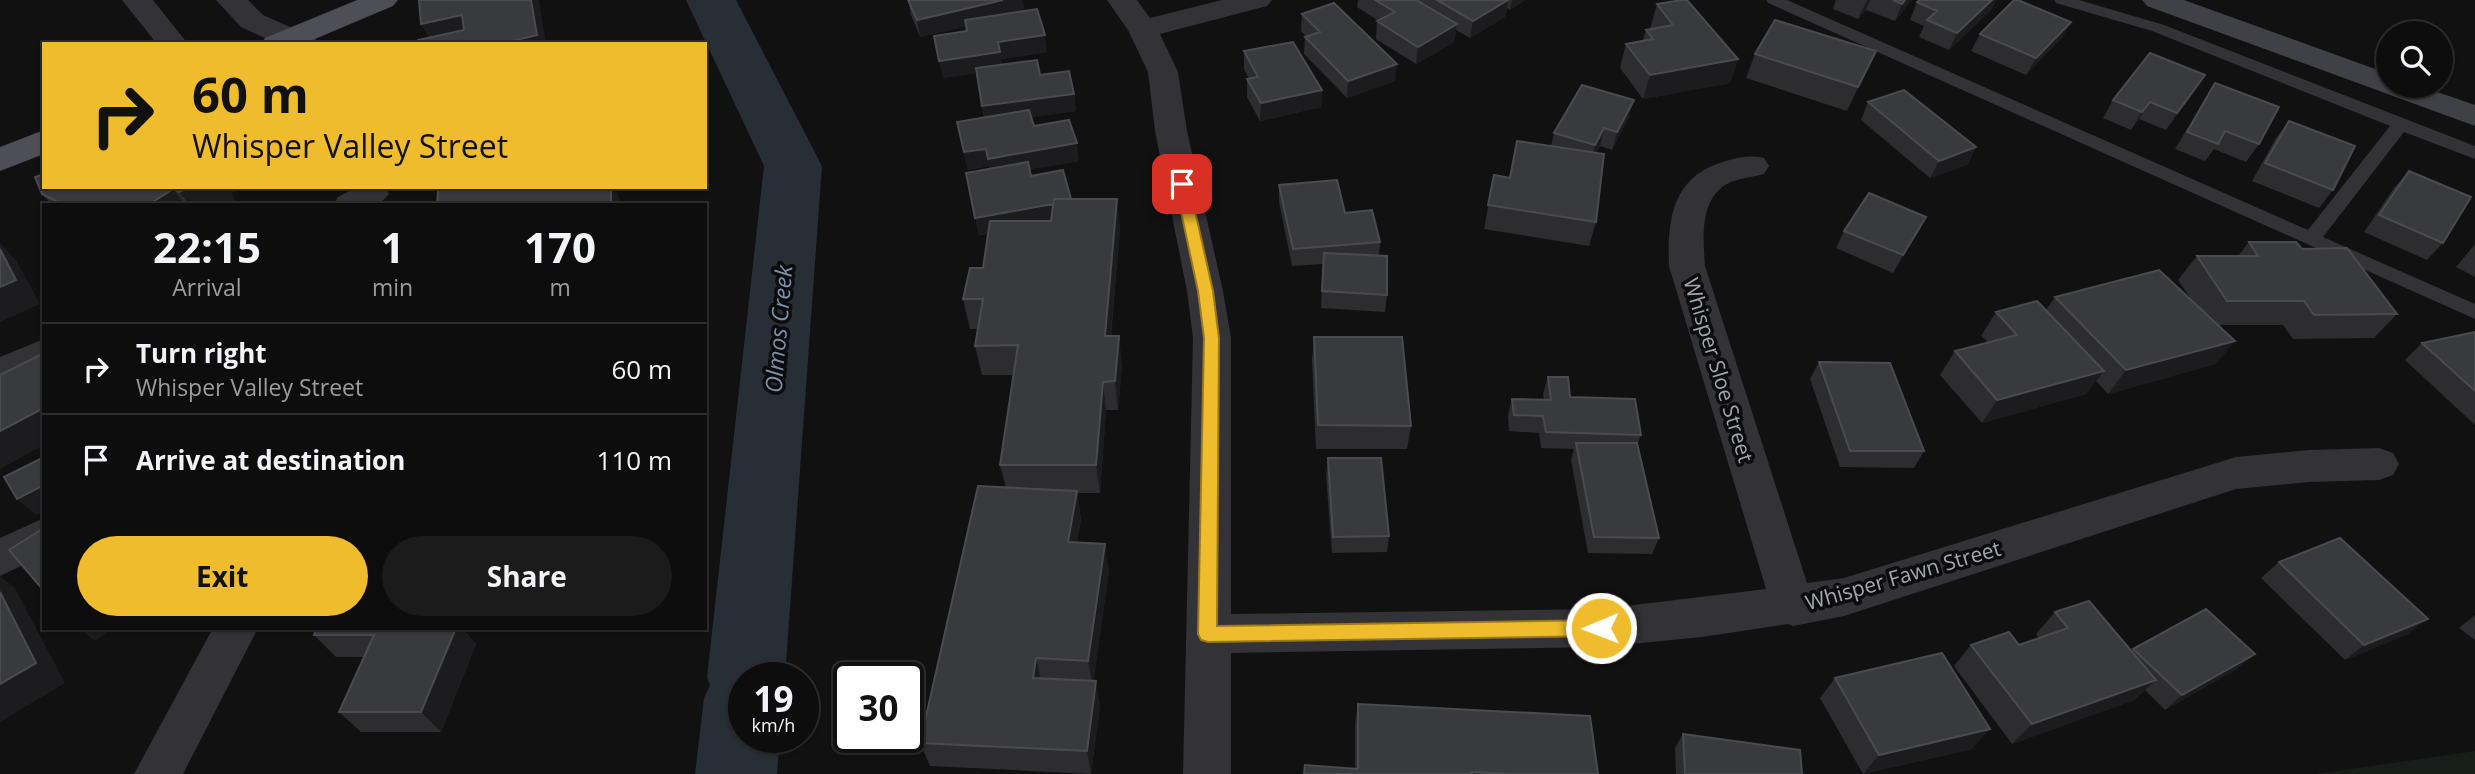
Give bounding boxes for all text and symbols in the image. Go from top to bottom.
map controls [2376,21,2453,98]
button: search [2376,21,2453,98]
text: 60 m [192,61,309,127]
icon: right [77,70,168,161]
text: Whisper Valley Street [192,124,508,167]
pin [1152,154,1212,214]
icon: arrive [1163,165,1201,203]
text: 22:15 [153,218,261,275]
text: 1 [380,218,405,275]
text: 170 [524,218,596,275]
water label: Olmos Creek [756,263,800,394]
text: Arrival [172,271,242,303]
text: min [372,271,413,303]
text: m [549,271,571,303]
street label: Whisper Sloe Street [1678,274,1760,466]
text: Turn right [136,335,267,371]
icon: right [77,350,115,388]
text: 60 m [611,351,672,387]
text: Whisper Valley Street [136,371,363,403]
icon: arrive [77,441,115,479]
text: Arrive at destination [136,442,405,478]
text: 110 m [597,442,672,478]
street label: Whisper Fawn Street [1802,534,2004,616]
button: Exit [77,536,368,616]
button: Share [382,536,672,616]
position arrow [1564,591,1638,665]
speed limit sign: 30 [833,662,924,753]
text: 19 [753,675,794,722]
text: km/h [752,713,795,737]

